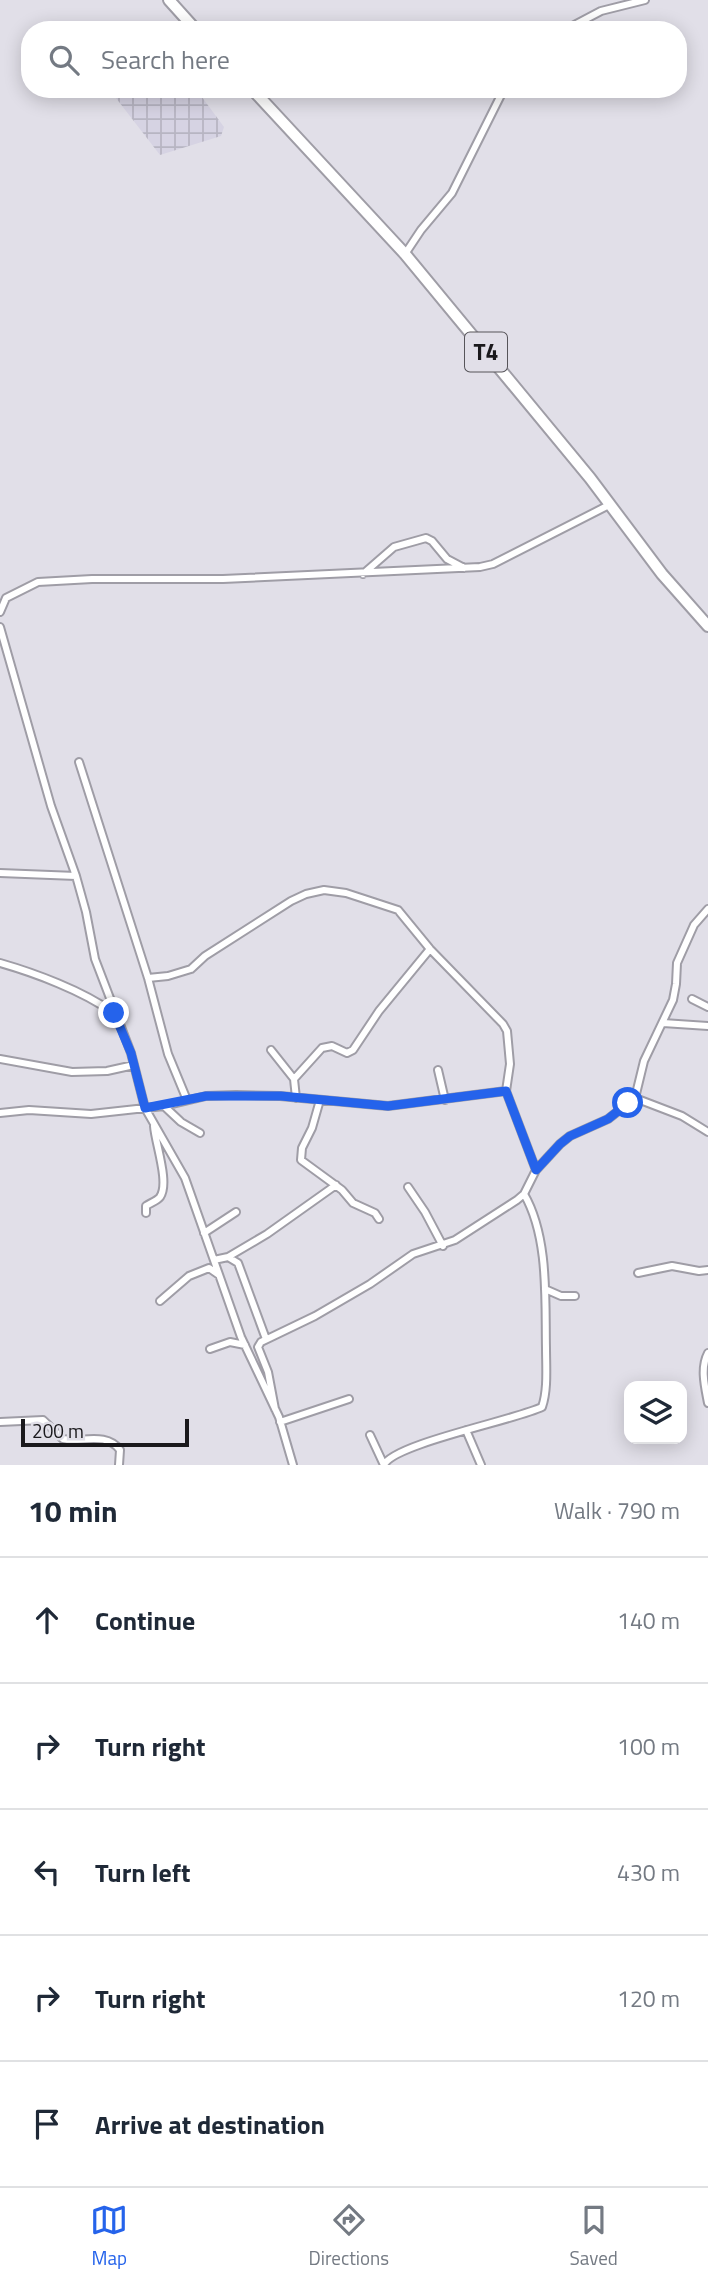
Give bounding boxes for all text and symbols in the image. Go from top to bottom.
search box [21,21,687,98]
text: Search here [101,40,230,79]
icon: search [45,41,83,79]
road number: T4 [465,332,507,372]
route end [98,997,129,1028]
route start [612,1087,643,1118]
map controls [624,1381,687,1444]
button: layers [624,1381,687,1444]
scale bar [21,1416,189,1448]
text: 200 m [32,1416,84,1445]
text: 10 min [28,1488,118,1534]
text: Walk · 790 m [554,1493,680,1528]
icon: ahead [28,1601,66,1639]
text: Continue [95,1601,195,1640]
text: 140 m [617,1603,680,1638]
icon: right [28,1727,66,1765]
text: Turn right [95,1727,206,1766]
text: 100 m [617,1729,680,1764]
icon: left [28,1853,66,1891]
text: Turn left [95,1853,190,1892]
text: 430 m [617,1855,680,1890]
icon: right [28,1979,66,2017]
text: Turn right [95,1979,206,2018]
text: 120 m [617,1981,680,2016]
icon: arrive [28,2105,66,2143]
text: Arrive at destination [95,2105,325,2144]
tab: Map [90,2201,128,2272]
tab: Directions [309,2201,389,2272]
tab: Saved [569,2201,618,2272]

